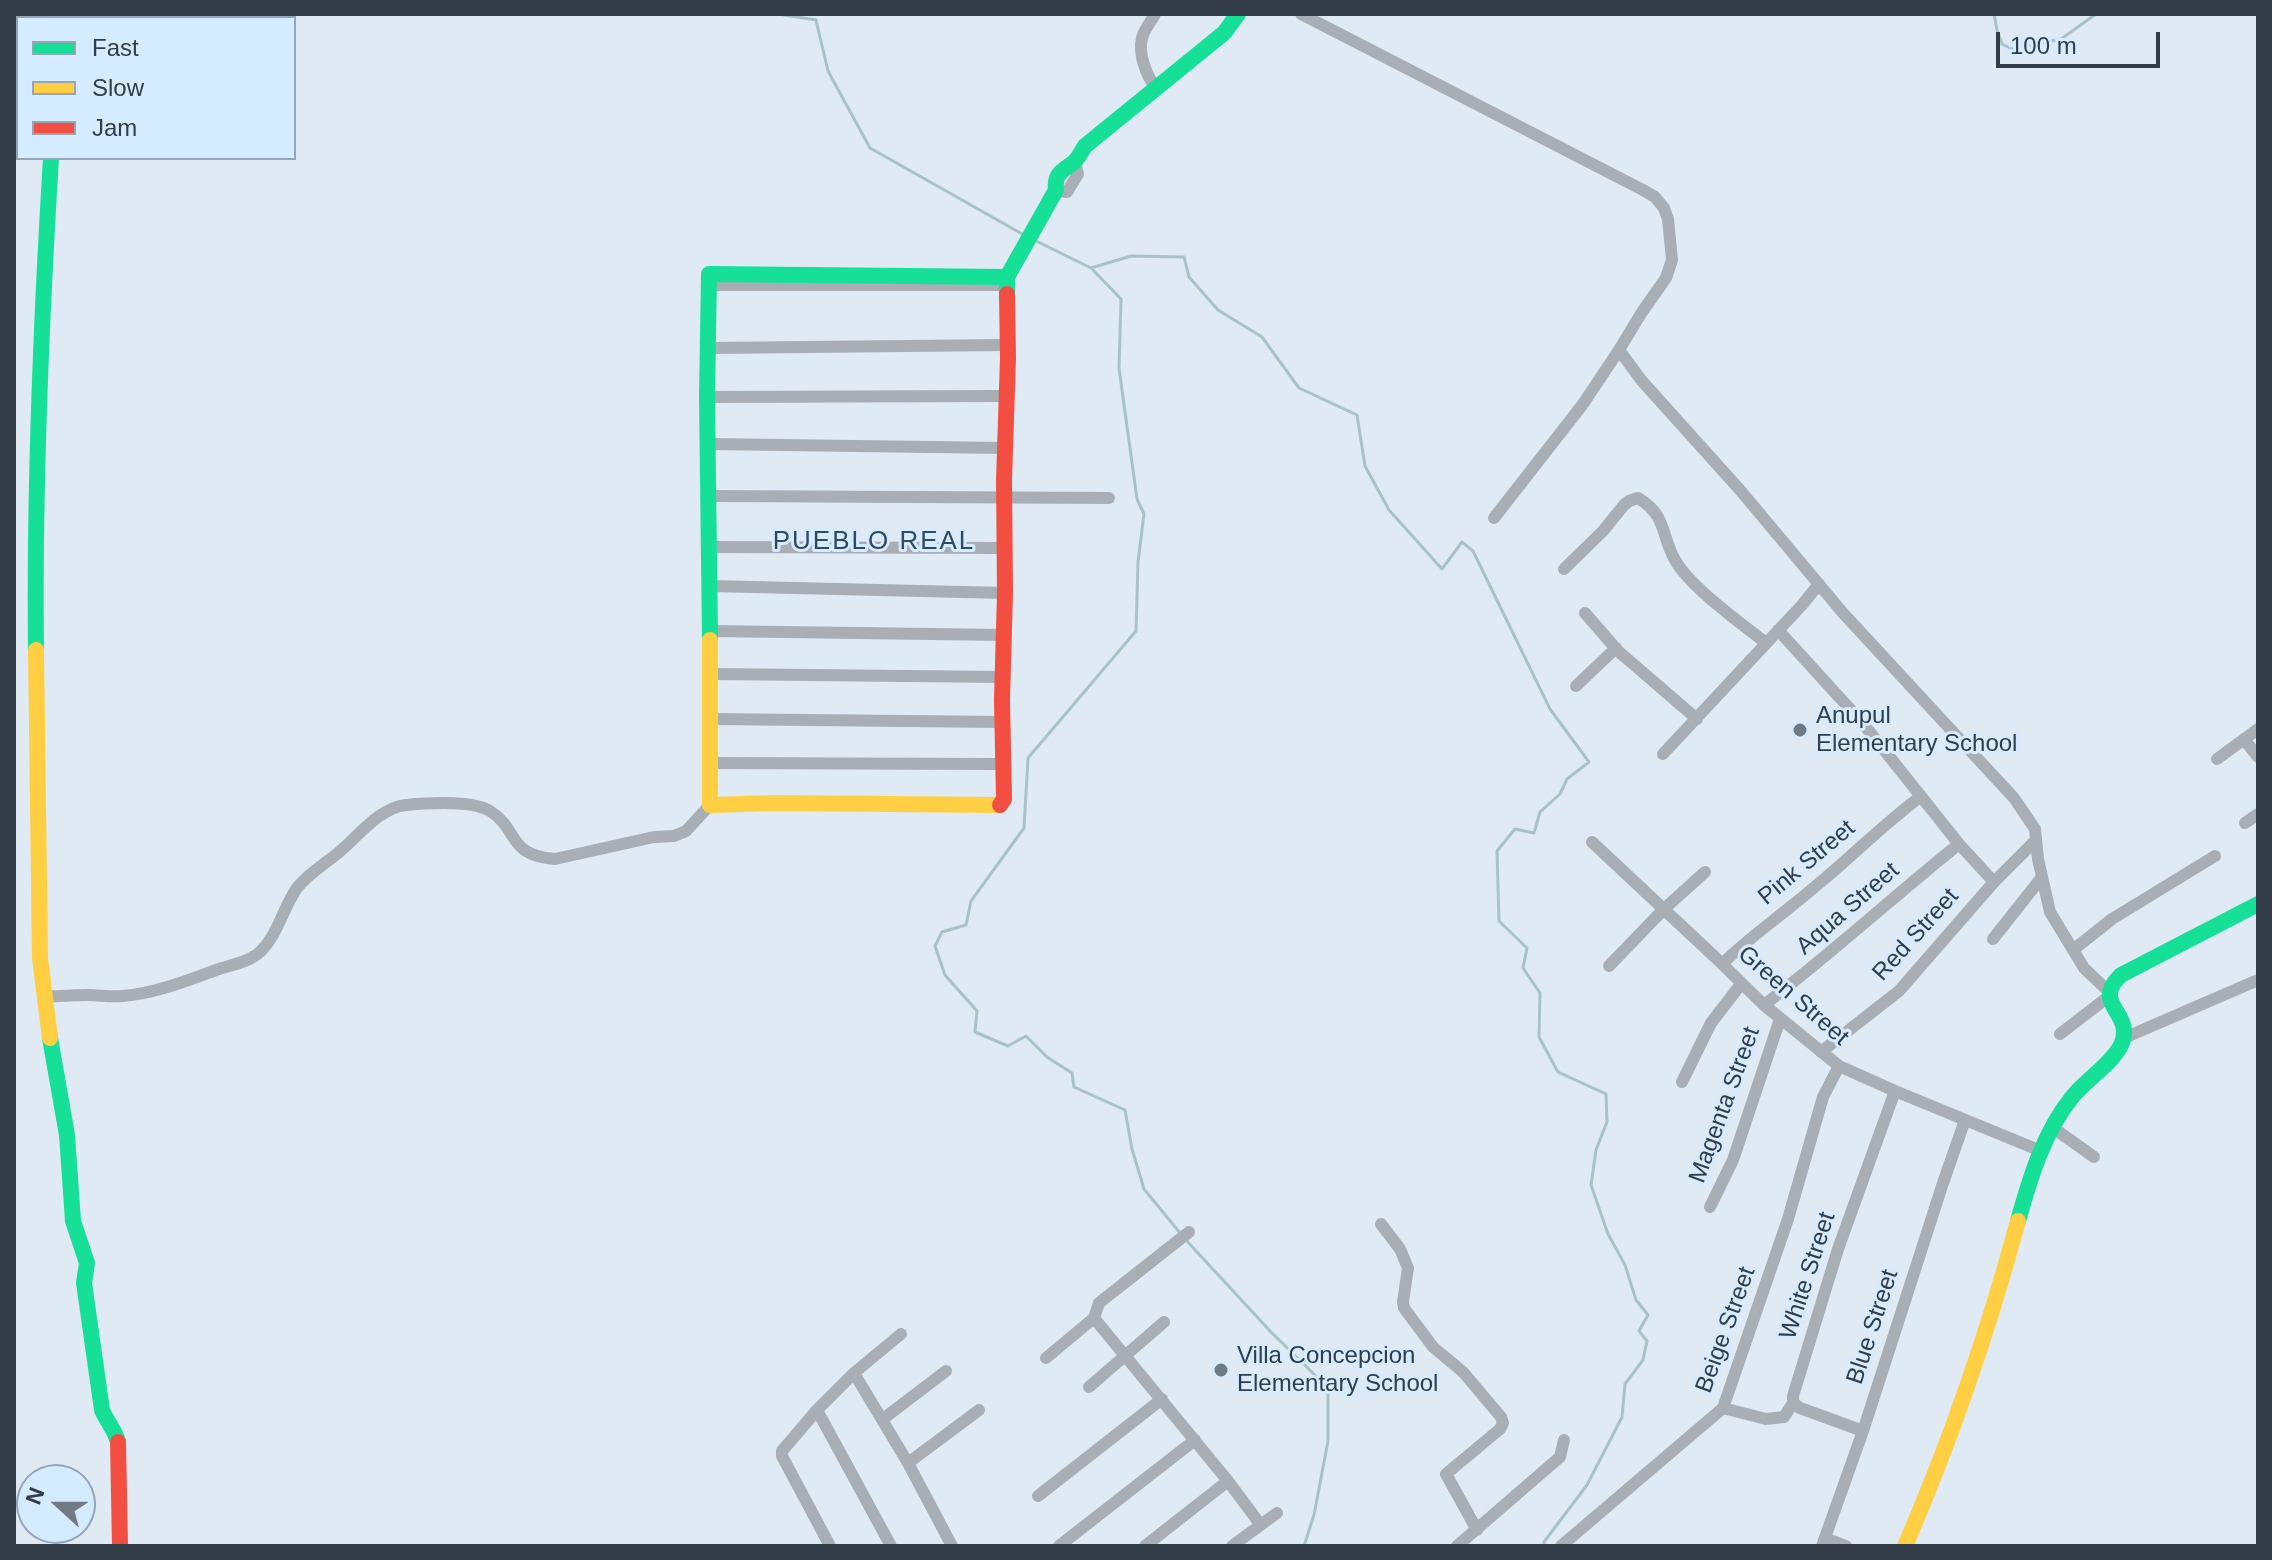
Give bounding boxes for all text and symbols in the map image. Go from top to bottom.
legend [16,16,296,160]
scale bar [2000,16,2164,66]
text: 100 m [2010,32,2077,59]
text: Fast [92,34,139,61]
text: Slow [92,74,144,101]
text: Jam [92,114,137,141]
district label: PUEBLO REAL [773,526,975,558]
place label: Anupul Elementary School [1816,702,2017,758]
marker: Anupul Elementary School [1791,721,1809,739]
street label: Pink Street [1753,814,1861,912]
street label: Aqua Street [1791,857,1905,961]
street label: Red Street [1867,883,1965,987]
street label: Green Street [1732,940,1854,1052]
street label: Magenta Street [1683,1023,1767,1187]
street label: White Street [1774,1209,1842,1343]
street label: Beige Street [1690,1263,1762,1397]
street label: Blue Street [1841,1266,1905,1388]
place label: Villa Concepcion Elementary School [1237,1342,1438,1398]
marker: Villa Concepcion Elementary School [1212,1361,1230,1379]
north arrow [16,1464,96,1544]
text: N [20,1484,50,1508]

